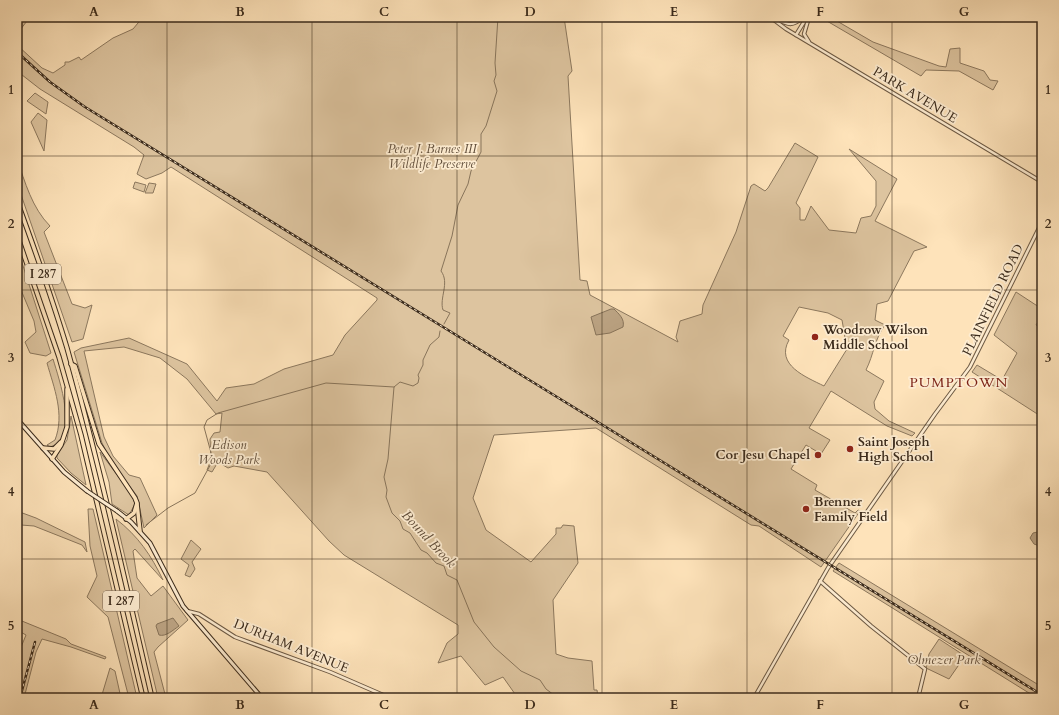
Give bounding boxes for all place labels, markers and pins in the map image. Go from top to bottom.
place label: Woodrow Wilson Middle School [822,321,929,354]
marker: Woodrow Wilson Middle School [810,332,820,342]
place label: Saint Joseph High School [858,433,933,466]
marker: Saint Joseph High School [845,444,855,454]
place label: Cor Jesu Chapel [715,446,810,464]
marker: Cor Jesu Chapel [813,450,823,460]
place label: Brenner Family Field [814,493,888,526]
marker: Brenner Family Field [801,504,811,514]

